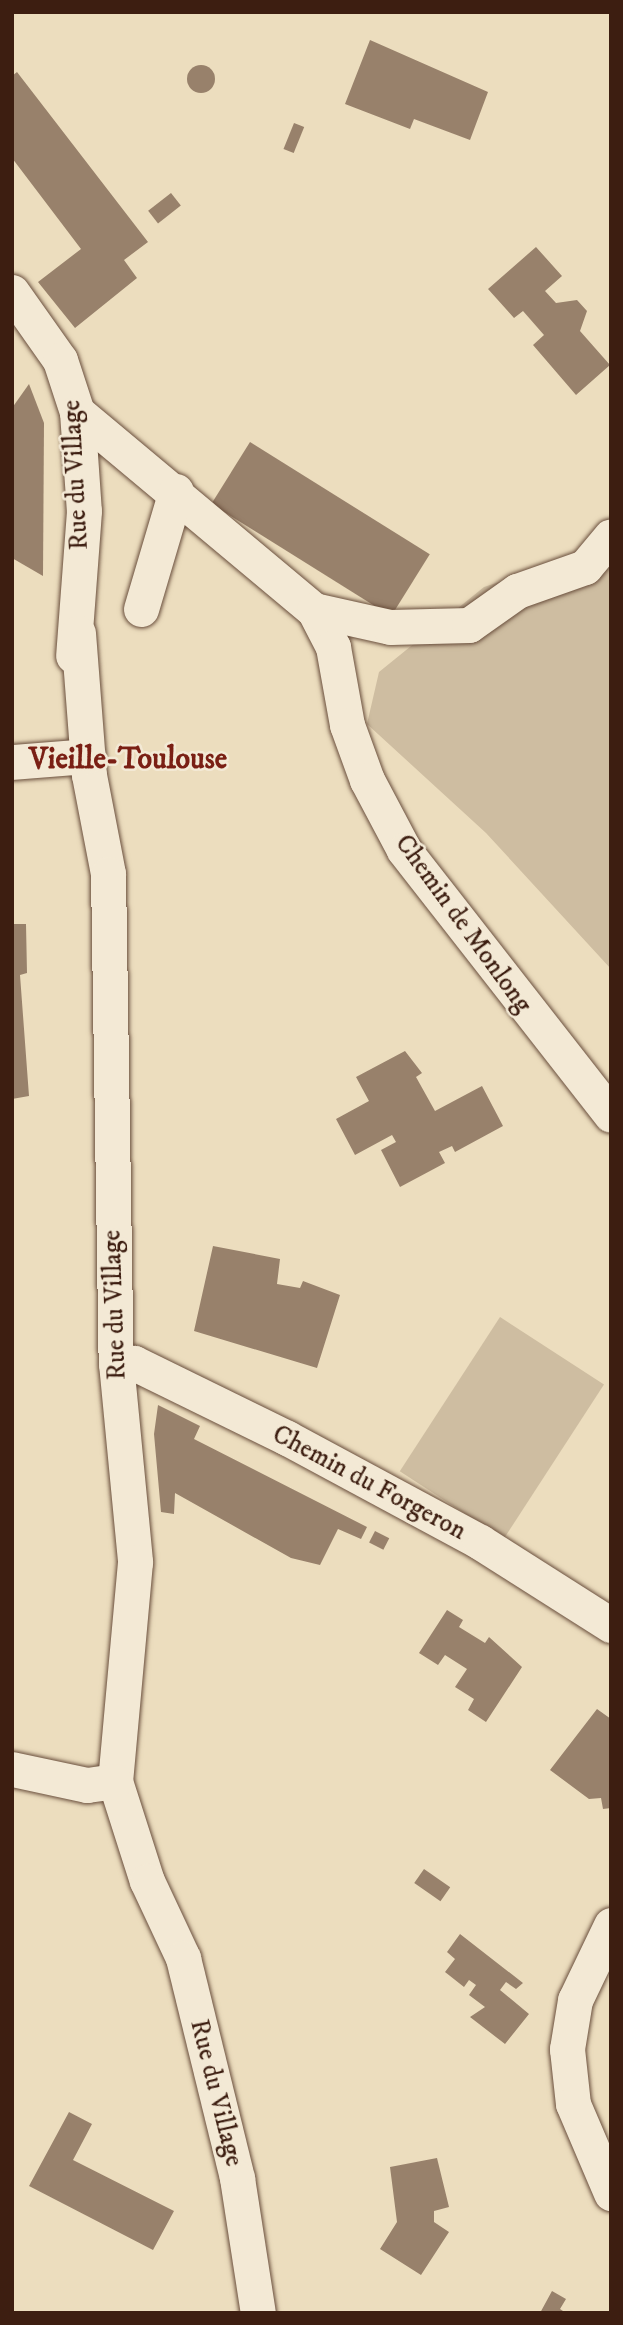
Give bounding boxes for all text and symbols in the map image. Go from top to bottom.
street label: Rue du Village [56,399,96,551]
district label: Vieille-Toulouse [29,742,227,778]
street label: Chemin de Monlong [388,829,538,1019]
street label: Rue du Village [97,1229,133,1381]
street label: Chemin du Forgeron [267,1419,471,1547]
street label: Rue du Village [183,2016,249,2170]

